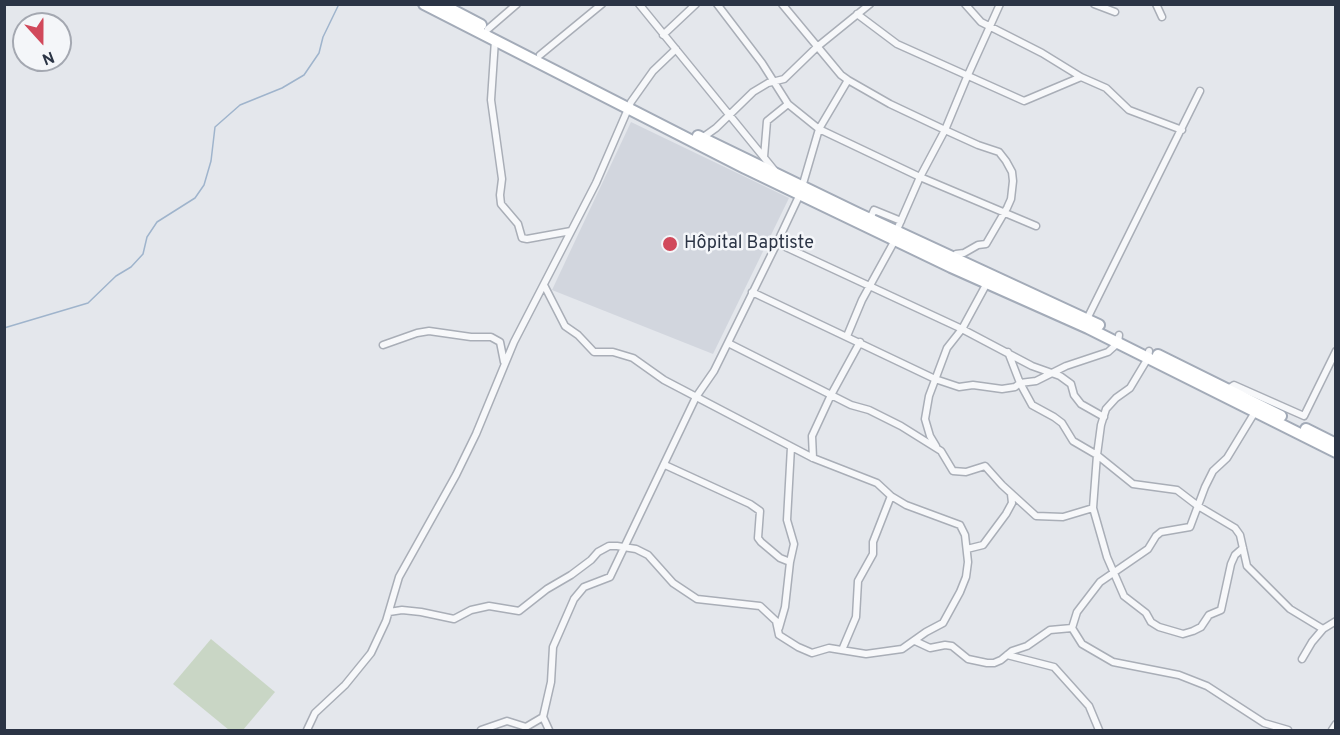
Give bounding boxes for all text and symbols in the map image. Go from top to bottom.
north arrow [12,12,72,72]
text: N [39,46,57,68]
place label: Hôpital Baptiste [684,233,814,255]
marker: Hôpital Baptiste [661,235,679,253]

